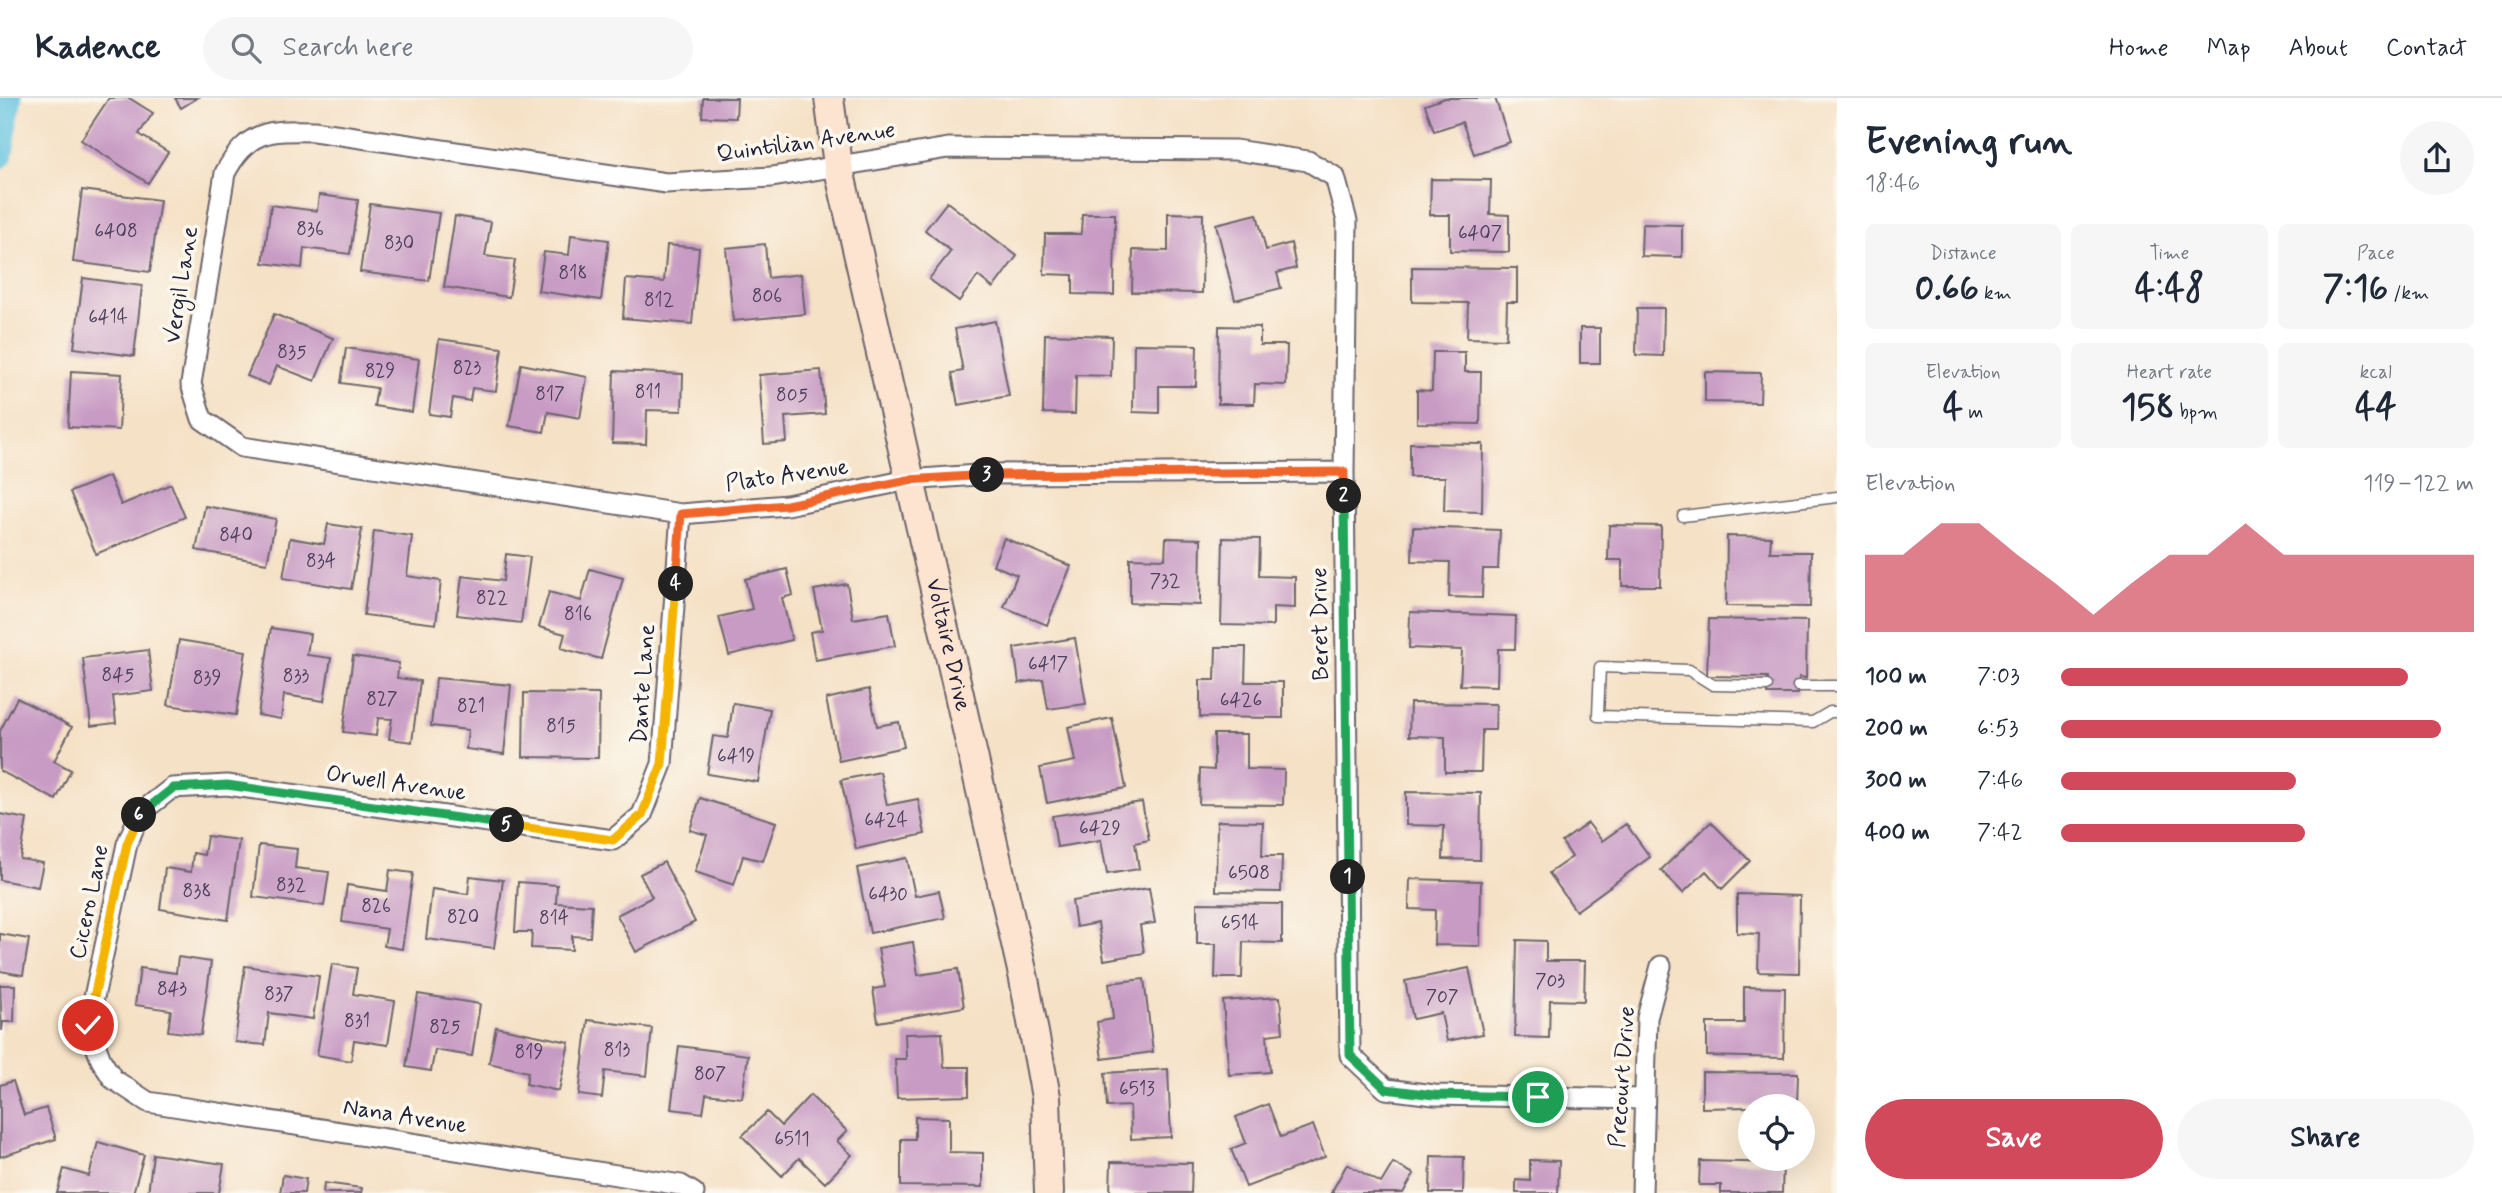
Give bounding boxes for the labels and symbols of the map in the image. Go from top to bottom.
street label: Quintilian Avenue [715,116,897,170]
house number: 836 [296,217,324,242]
house number: 6408 [94,219,138,244]
house number: 6407 [1458,221,1502,246]
street label: Vergil Lane [158,224,208,346]
house number: 830 [384,231,414,256]
house number: 818 [558,261,588,286]
house number: 806 [752,284,782,309]
house number: 812 [644,288,674,313]
house number: 6414 [88,305,128,330]
house number: 835 [277,340,307,365]
house number: 823 [453,356,481,381]
house number: 829 [365,359,395,384]
house number: 811 [635,380,661,405]
house number: 817 [535,382,565,407]
house number: 805 [776,383,808,408]
street label: Plato Avenue [724,453,851,499]
pin: 3 [970,458,1004,492]
pin: 2 [1326,478,1362,514]
house number: 840 [219,523,253,548]
house number: 834 [306,549,336,574]
pin: 4 [658,566,694,602]
street label: Beret Drive [1305,567,1337,681]
house number: 732 [1150,569,1180,594]
street label: Voltaire Drive [918,576,977,715]
house number: 822 [476,586,508,611]
house number: 816 [564,602,592,627]
street label: Dante Lane [625,623,663,745]
house number: 6417 [1028,652,1068,677]
house number: 845 [102,663,134,688]
house number: 833 [283,664,309,689]
house number: 839 [193,666,221,691]
house number: 827 [366,687,398,712]
house number: 6426 [1220,688,1262,713]
house number: 821 [457,694,485,719]
house number: 815 [546,714,576,739]
house number: 6419 [717,744,755,769]
street label: Orwell Avenue [324,759,468,809]
pin: 6 [122,798,156,832]
pin: 5 [490,808,524,842]
house number: 6424 [864,808,908,833]
house number: 6429 [1079,816,1121,841]
street label: Cicero Lane [63,842,117,962]
pin: 1 [1330,860,1366,894]
house number: 6508 [1228,861,1270,886]
house number: 832 [276,873,306,898]
house number: 838 [182,879,212,904]
house number: 6430 [868,882,908,907]
house number: 826 [361,894,391,919]
house number: 820 [447,905,479,930]
house number: 814 [539,906,569,931]
house number: 6514 [1221,911,1259,936]
house number: 703 [1535,969,1565,994]
house number: 843 [157,977,187,1002]
house number: 837 [264,982,294,1007]
house number: 707 [1425,985,1459,1010]
pin [58,995,118,1055]
street label: Precourt Drive [1603,1005,1643,1149]
house number: 831 [344,1009,370,1034]
house number: 825 [429,1015,461,1040]
house number: 813 [604,1038,631,1063]
house number: 819 [515,1040,543,1065]
house number: 807 [694,1062,726,1087]
pin [1508,1067,1568,1127]
house number: 6513 [1119,1077,1155,1102]
street label: Nana Avenue [341,1092,469,1142]
house number: 6511 [774,1127,810,1152]

